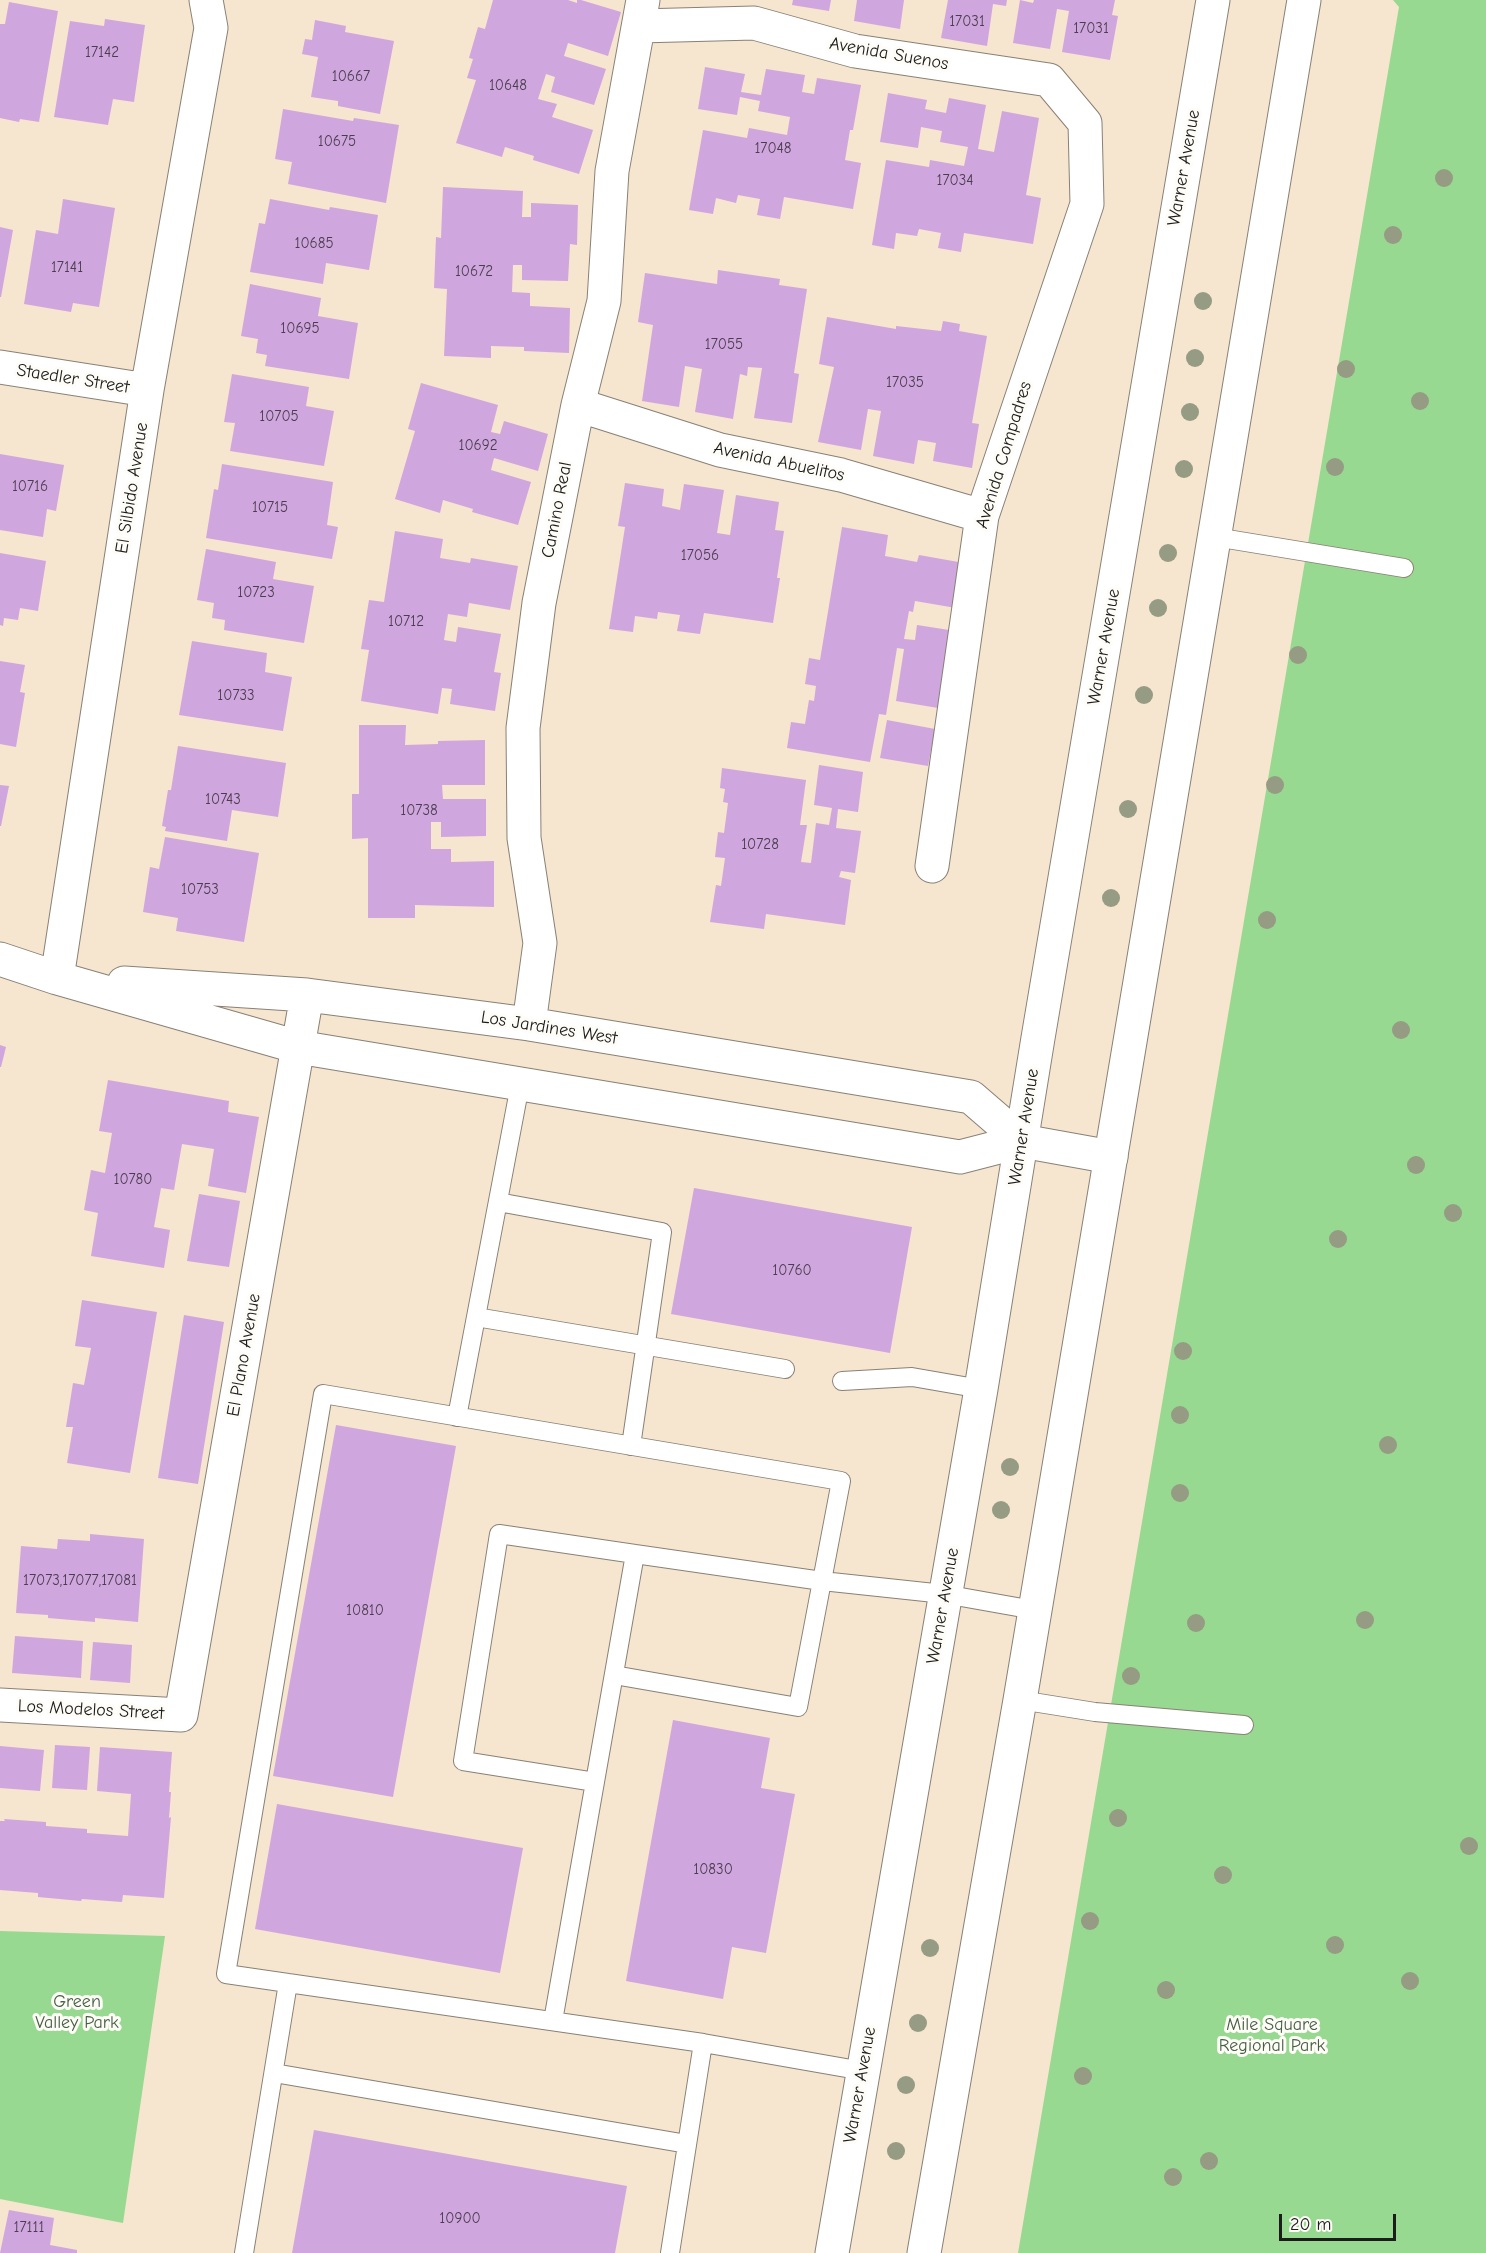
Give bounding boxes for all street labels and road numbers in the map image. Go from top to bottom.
street label: Avenida Suenos [828,33,950,75]
street label: Warner Avenue [1163,108,1205,228]
street label: Staedler Street [15,359,131,399]
street label: Avenida Compadres [971,379,1037,531]
street label: El Silbido Avenue [111,421,153,555]
street label: Avenida Abuelitos [712,438,846,486]
street label: Camino Real [537,460,577,560]
street label: Warner Avenue [1083,587,1125,707]
street label: Los Jardines West [479,1007,619,1049]
street label: Warner Avenue [1004,1067,1044,1187]
street label: El Plano Avenue [223,1292,265,1418]
street label: Warner Avenue [922,1546,964,1666]
street label: Los Modelos Street [17,1695,165,1725]
street label: Warner Avenue [839,2025,881,2145]

